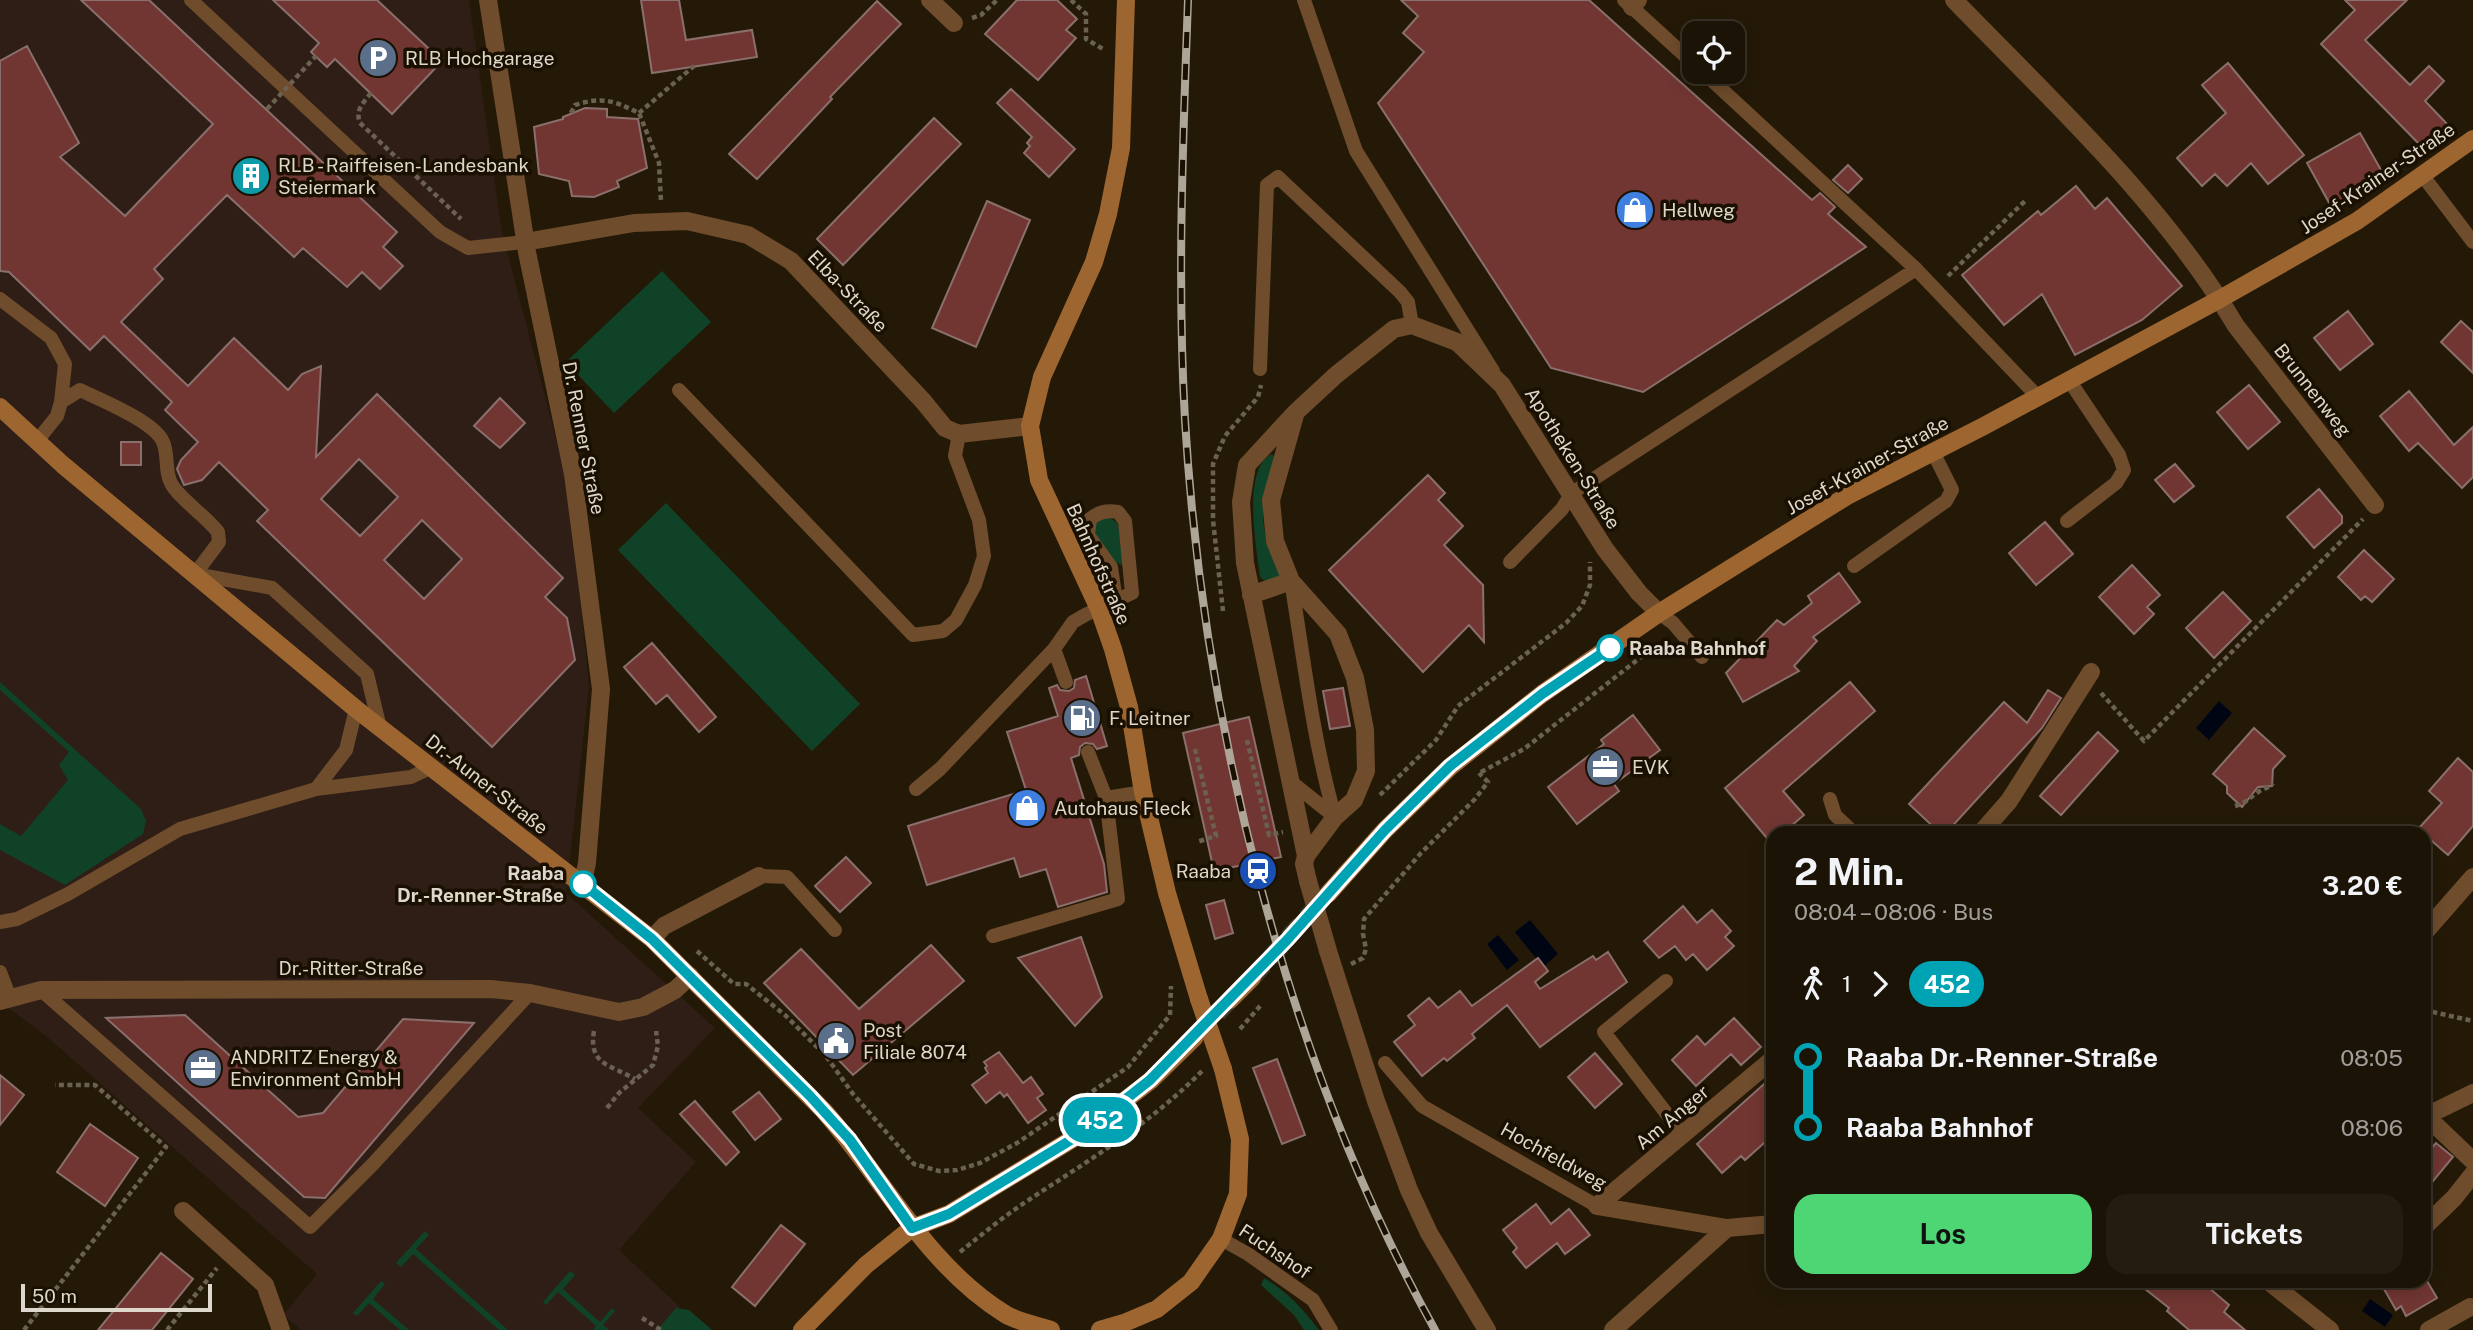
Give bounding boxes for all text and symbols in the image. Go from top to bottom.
map controls [1682,21,1745,84]
button: locate [1682,21,1745,84]
parking icon: RLB Hochgarage [357,37,399,79]
place label: RLB Hochgarage [405,47,554,69]
street label: Josef-Krainer-Straße [2295,118,2459,238]
place label: RLB - Raiffeisen-Landesbank Steiermark [278,154,530,198]
building icon: RLB - Raiffeisen-Landesbank Steiermark [230,155,272,197]
shop icon: Hellweg [1614,189,1656,231]
place label: Hellweg [1662,199,1735,221]
street label: Elba-Straße [804,246,892,336]
street label: Brunnenweg [2270,339,2356,441]
street label: Dr. Renner Straße [558,360,610,516]
street label: Apotheken-Straße [1521,383,1625,533]
street label: Josef-Krainer-Straße [1782,411,1952,519]
street label: Bahnhofstraße [1062,500,1136,628]
marker: Raaba Bahnhof [1597,635,1623,661]
place label: Raaba Bahnhof [1629,637,1766,659]
fuel station icon: F. Leitner [1061,697,1103,739]
place label: F. Leitner [1109,707,1191,729]
street label: Dr.-Auner-Straße [422,729,552,839]
office icon: EVK [1584,746,1626,788]
place label: EVK [1632,756,1670,778]
shop icon: Autohaus Fleck [1006,787,1048,829]
place label: Autohaus Fleck [1054,797,1191,819]
text: 2 Min. [1794,849,1905,894]
station icon: Raaba [1237,850,1279,892]
place label: Raaba [1176,860,1231,882]
place label: Raaba Dr.-Renner-Straße [397,862,564,906]
text: 3.20 € [2322,870,2403,901]
marker: Raaba Dr.-Renner-Straße [570,871,596,897]
text: 08:04 – 08:06 · Bus [1794,898,1993,925]
street label: Dr.-Ritter-Straße [278,957,424,979]
icon: walk [1794,965,1832,1003]
icon: forward [1861,965,1899,1003]
text: 1 [1842,970,1851,997]
text: 452 [1923,970,1970,998]
place label: Post Filiale 8074 [863,1019,967,1063]
public building icon: Post Filiale 8074 [815,1020,857,1062]
text: Raaba Dr.-Renner-Straße [1846,1042,2158,1073]
text: 08:05 [2340,1044,2403,1071]
place label: ANDRITZ Energy & Environment GmbH [230,1046,401,1090]
office icon: ANDRITZ Energy & Environment GmbH [182,1047,224,1089]
street label: Am Anger [1631,1080,1713,1154]
line badge: 452 [1060,1097,1140,1143]
text: 452 [1077,1106,1123,1134]
text: Raaba Bahnhof [1846,1112,2033,1143]
text: 08:06 [2341,1114,2403,1141]
street label: Hochfeldweg [1497,1118,1611,1194]
button: Los [1794,1194,2092,1274]
button: Tickets [2106,1194,2403,1274]
street label: Fuchshof [1235,1219,1315,1283]
scale bar [21,1281,212,1313]
text: 50 m [32,1285,77,1307]

